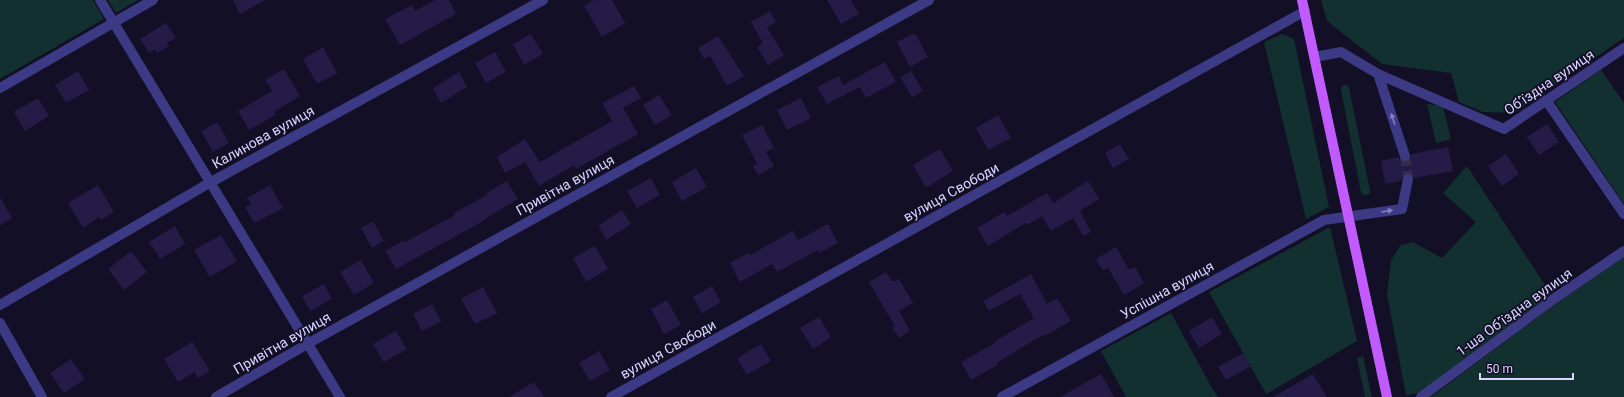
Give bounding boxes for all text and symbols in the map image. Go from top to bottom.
street label: Обʼїздна вулиця [1501,46,1597,118]
street label: Калинова вулиця [209,102,317,172]
one-way arrow [1390,112,1396,124]
street label: Привітна вулиця [513,151,617,219]
street label: вулиця Свободи [900,159,1002,225]
one-way arrow [1381,208,1393,214]
street label: Успішна вулиця [1118,258,1216,322]
street label: 1-ша Обʼїздна вулиця [1453,265,1575,359]
street label: Привітна вулиця [230,309,334,377]
street label: вулиця Свободи [617,316,719,382]
scale bar [1480,355,1573,381]
text: 50 m [1486,362,1513,376]

